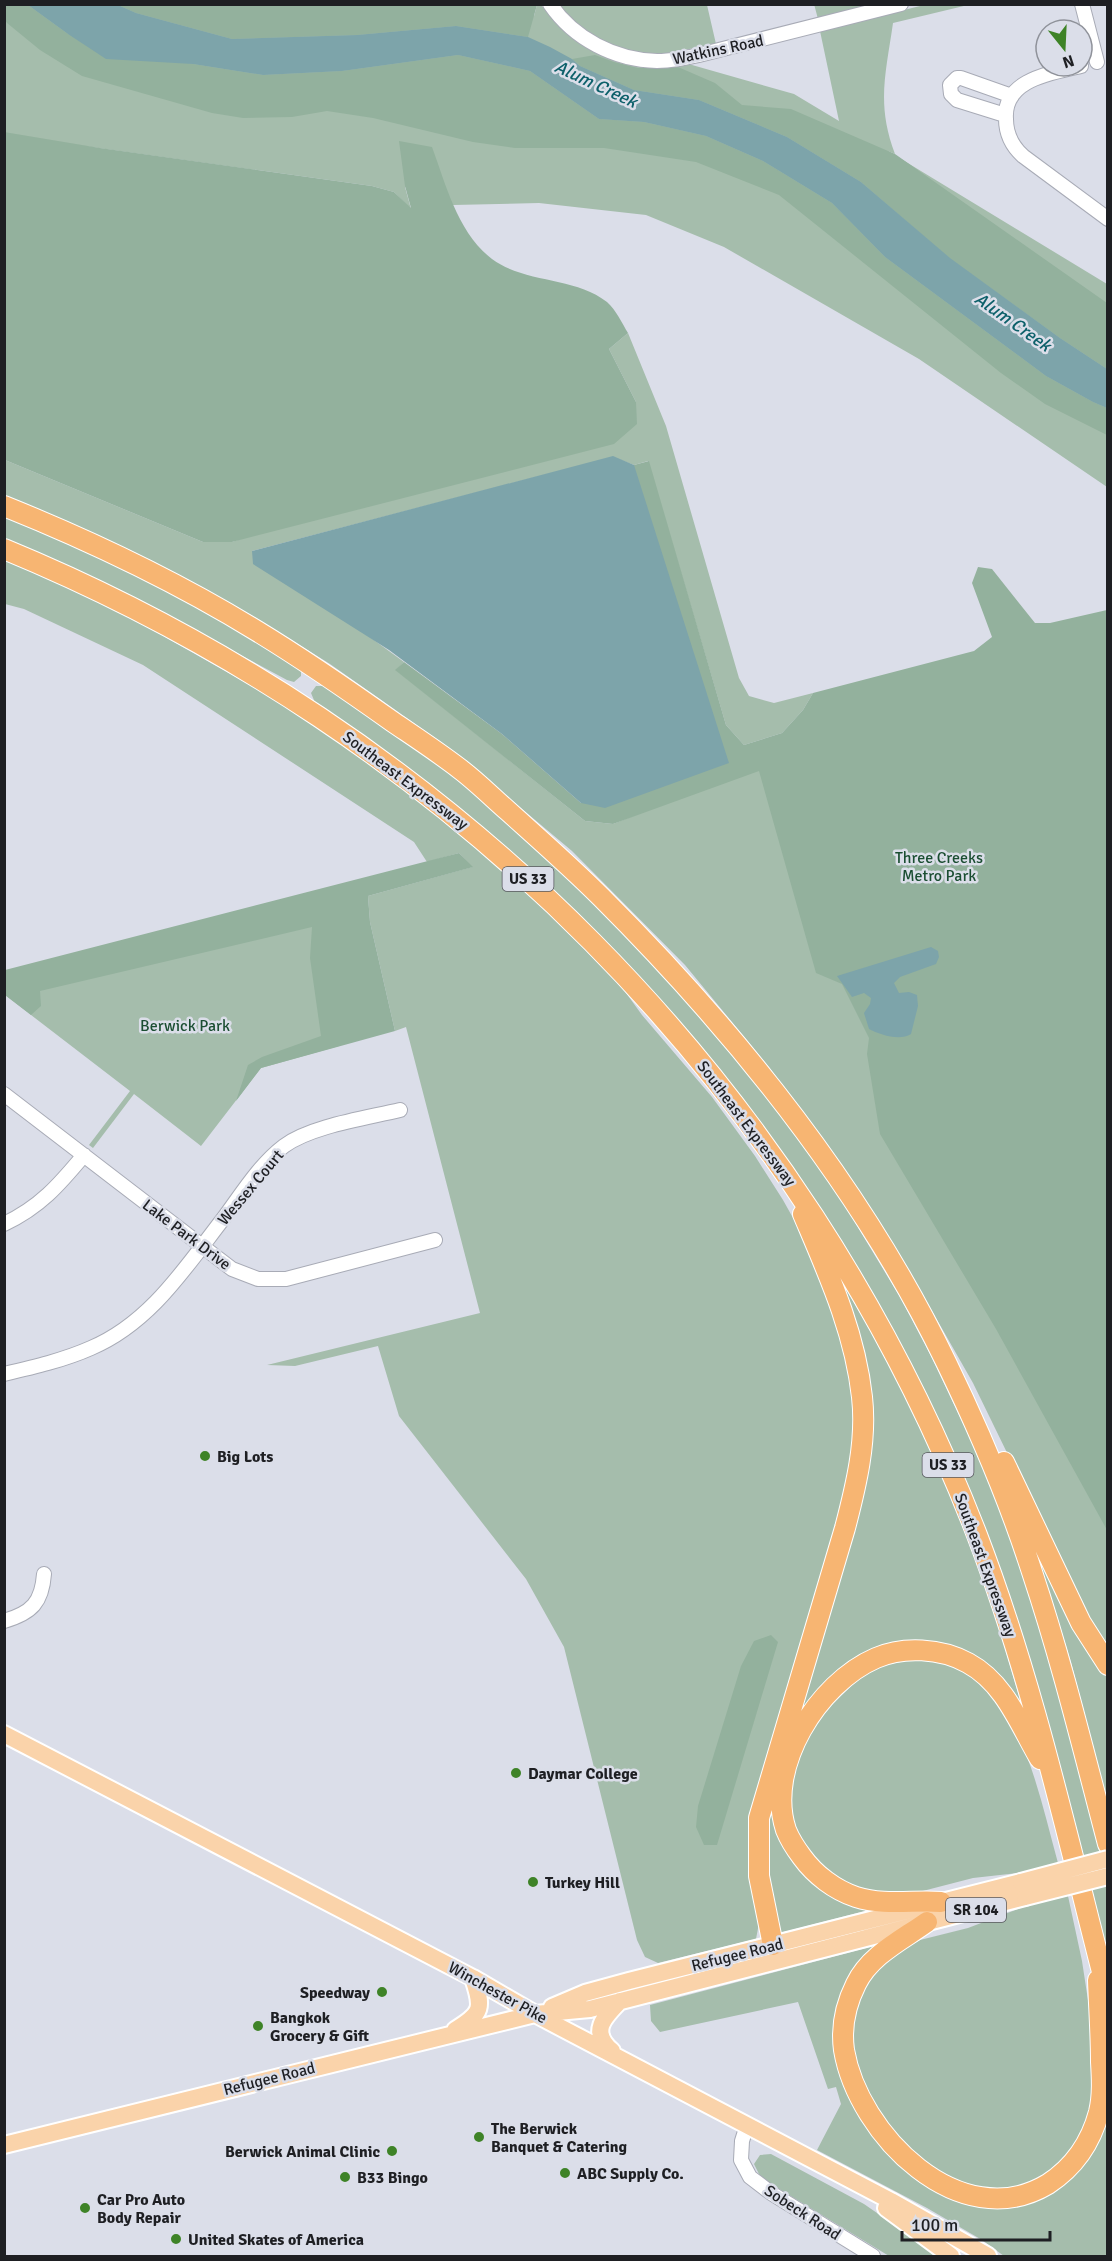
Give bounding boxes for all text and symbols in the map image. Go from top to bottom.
north arrow [1034,18,1094,78]
street label: Watkins Road [671,31,765,69]
text: N [1060,50,1077,73]
water label: Alum Creek [551,55,642,113]
water label: Alum Creek [971,288,1057,357]
street label: Southeast Expressway [339,727,472,835]
park label: Three Creeks Metro Park [895,848,983,886]
road number: US 33 [502,867,554,891]
park label: Berwick Park [140,1016,230,1036]
street label: Southeast Expressway [693,1057,800,1191]
street label: Wessex Court [213,1146,288,1229]
street label: Lake Park Drive [138,1195,235,1275]
place label: Big Lots [217,1447,273,1467]
marker: Big Lots [198,1449,212,1463]
road number: US 33 [922,1453,974,1477]
street label: Southeast Expressway [950,1491,1021,1641]
place label: Daymar College [528,1764,638,1784]
marker: Daymar College [509,1766,523,1780]
place label: Turkey Hill [545,1873,620,1893]
marker: Turkey Hill [526,1875,540,1889]
road number: SR 104 [946,1898,1006,1922]
street label: Refugee Road [689,1934,785,1976]
street label: Winchester Pike [445,1957,550,2028]
place label: Speedway [300,1983,370,2003]
marker: Speedway [375,1985,389,1999]
place label: Bangkok Grocery & Gift [270,2008,369,2046]
marker: Bangkok Grocery & Gift [251,2019,265,2033]
street label: Refugee Road [221,2058,317,2100]
place label: The Berwick Banquet & Catering [491,2119,627,2157]
marker: The Berwick Banquet & Catering [472,2130,486,2144]
place label: Berwick Animal Clinic [225,2142,380,2162]
marker: Berwick Animal Clinic [385,2144,399,2158]
place label: ABC Supply Co. [577,2164,684,2184]
marker: ABC Supply Co. [558,2166,572,2180]
place label: B33 Bingo [357,2168,428,2188]
marker: B33 Bingo [338,2170,352,2184]
street label: Sobeck Road [761,2181,844,2245]
place label: Car Pro Auto Body Repair [97,2190,185,2228]
marker: Car Pro Auto Body Repair [78,2201,92,2215]
scale bar [902,2204,1050,2242]
text: 100 m [911,2214,958,2236]
place label: United Skates of America [188,2230,364,2250]
marker: United Skates of America [169,2232,183,2246]

